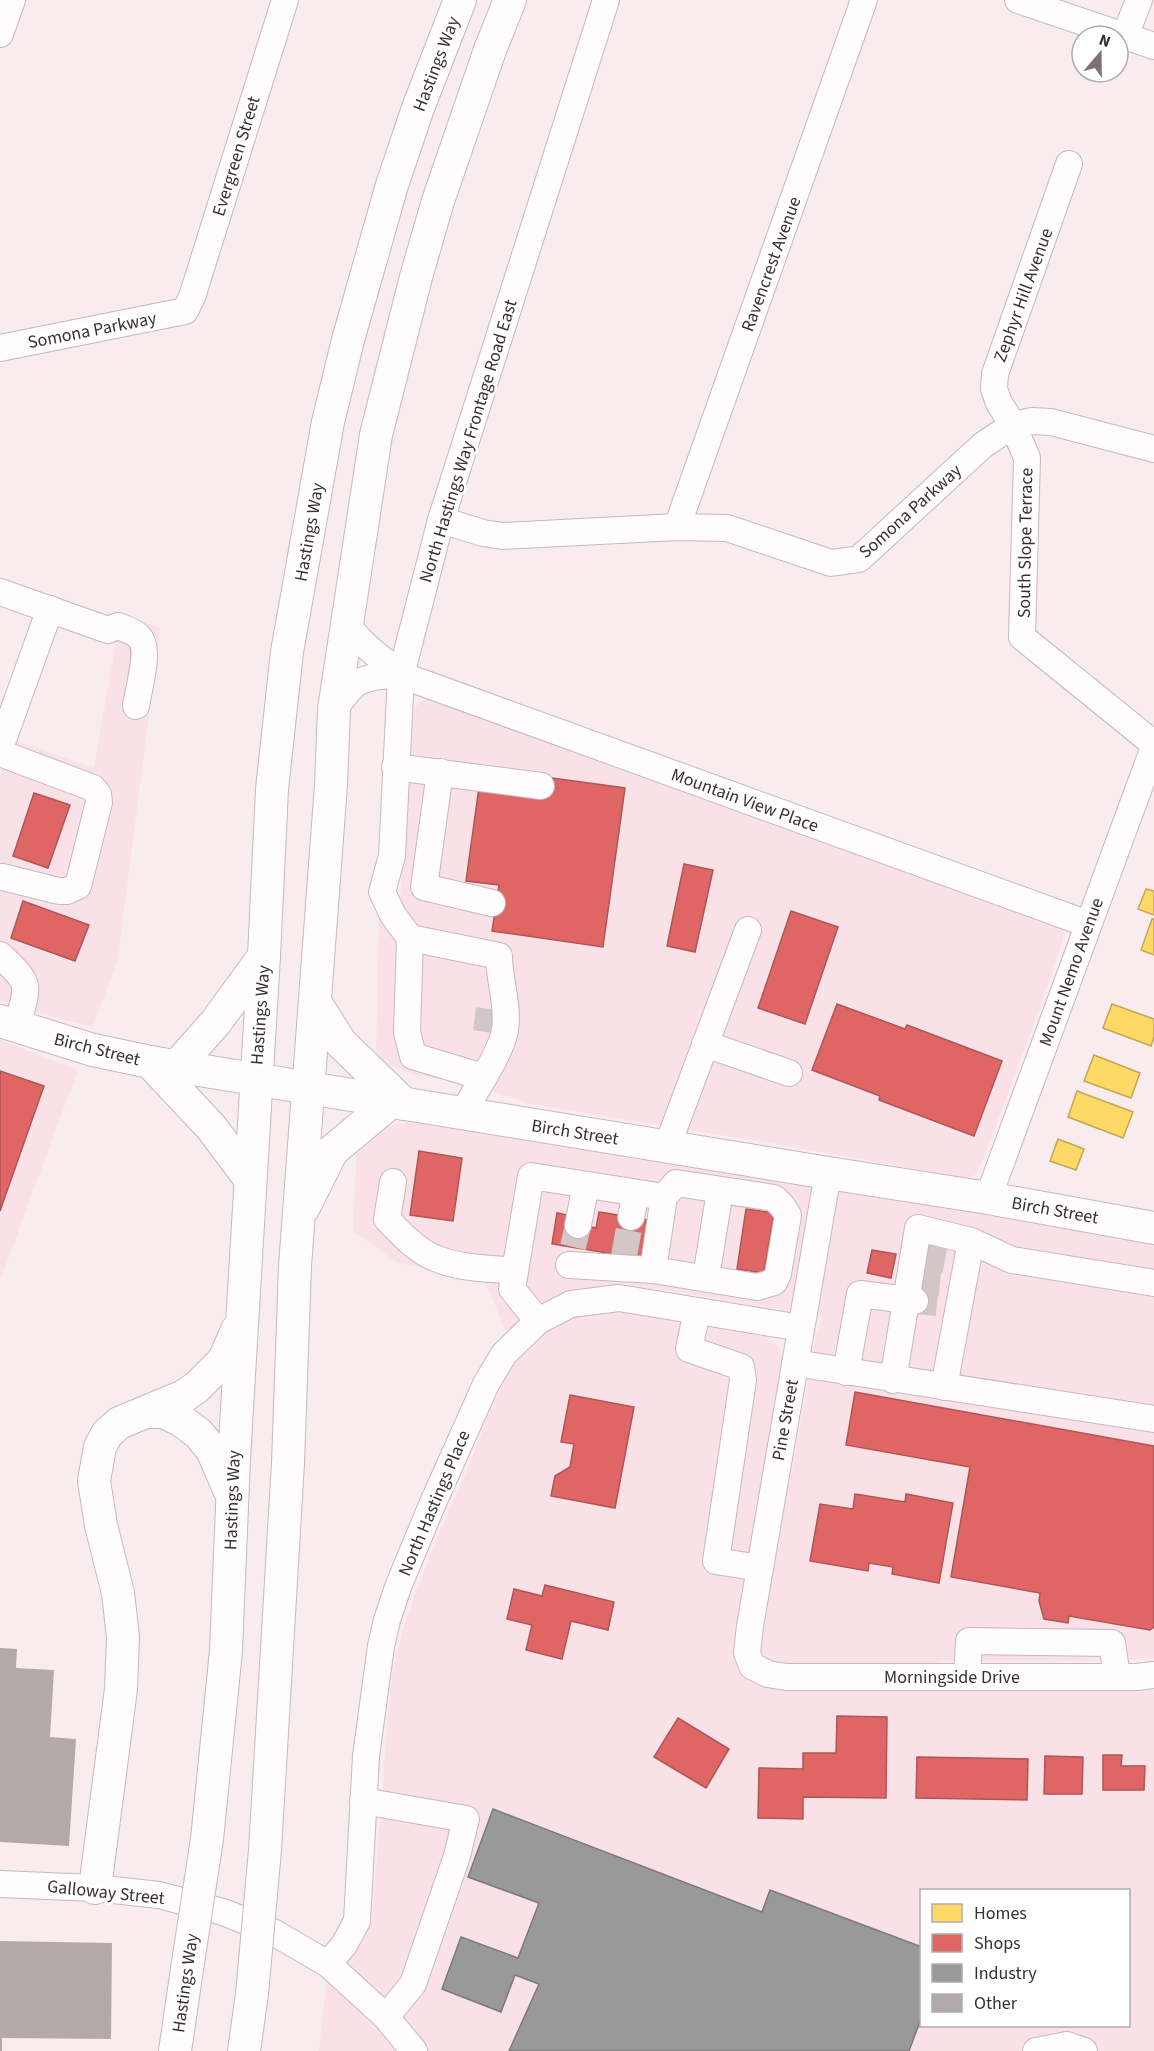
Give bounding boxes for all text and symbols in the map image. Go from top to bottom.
street label: Hastings Way [407,13,466,115]
north arrow [1070,24,1130,84]
text: N [1096,29,1114,53]
street label: Evergreen Street [206,93,267,219]
street label: Ravencrest Avenue [735,193,808,335]
street label: Zephyr Hill Avenue [988,225,1059,366]
street label: North Hastings Way Frontage Road East [413,296,524,586]
street label: Somona Parkway [26,306,159,355]
street label: Somona Parkway [853,458,968,564]
street label: South Slope Terrace [1012,468,1039,618]
street label: Hastings Way [289,480,331,583]
street label: Mountain View Place [668,762,822,839]
street label: Mount Nemo Avenue [1033,894,1110,1050]
street label: Hastings Way [245,964,276,1066]
street label: Birch Street [51,1027,142,1072]
street label: Birch Street [530,1113,620,1152]
street label: Birch Street [1010,1191,1100,1230]
street label: Pine Street [766,1377,805,1463]
street label: North Hastings Place [392,1426,477,1580]
street label: Hastings Way [218,1449,247,1550]
street label: Morningside Drive [884,1665,1020,1690]
street label: Galloway Street [46,1874,166,1911]
legend [920,1889,1130,2027]
text: Homes [974,1901,1027,1926]
street label: Hastings Way [166,1931,205,2034]
text: Shops [974,1931,1021,1956]
text: Industry [974,1961,1037,1986]
text: Other [974,1991,1018,2016]

